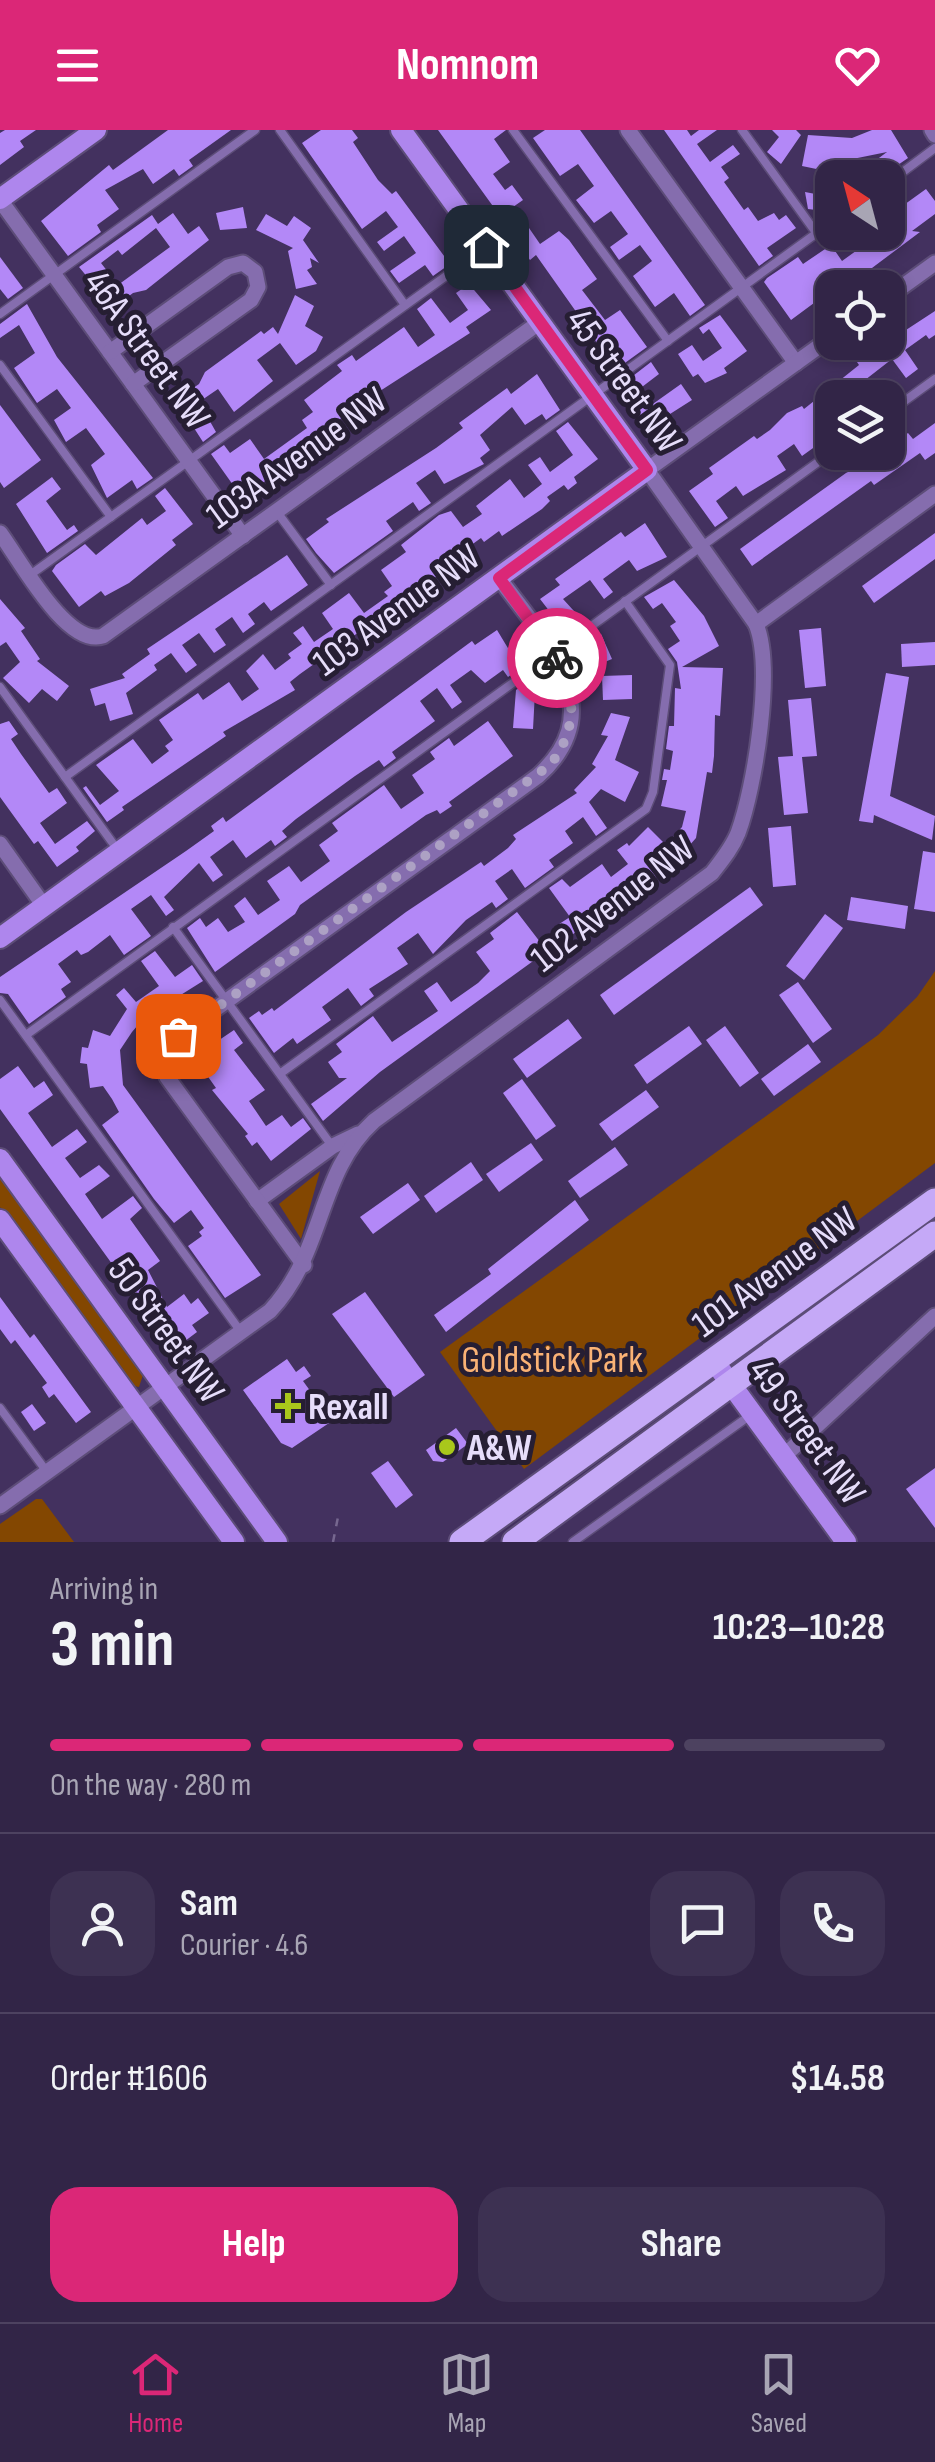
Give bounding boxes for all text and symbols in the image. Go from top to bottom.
icon: menu [50,38,105,93]
text: Nomnom [396,38,539,93]
icon: heart [830,38,885,93]
north arrow [815,160,905,250]
map controls [815,160,905,470]
pin [444,205,529,290]
icon: home [459,220,514,275]
street label: 46A Street NW [74,262,220,438]
button: locate [815,270,905,360]
street label: 45 Street NW [556,300,691,462]
street label: 103A Avenue NW [198,378,396,539]
button: layers [815,380,905,470]
street label: 103 Avenue NW [305,534,489,686]
courier [507,608,607,708]
icon: bike [530,631,585,686]
street label: 102 Avenue NW [522,826,704,982]
pin [136,994,221,1079]
icon: bag [151,1009,206,1064]
street label: 101 Avenue NW [684,1197,866,1347]
street label: 50 Street NW [98,1249,234,1413]
park label: Goldstick Park [461,1338,643,1383]
street label: 49 Street NW [739,1350,875,1514]
place label: Rexall [308,1385,388,1430]
marker: Rexall [277,1395,299,1417]
place label: A&W [466,1426,532,1471]
marker: A&W [436,1436,458,1458]
text: Arriving in [50,1570,158,1609]
text: 10:23–10:28 [713,1605,885,1650]
text: 3 min [50,1607,174,1685]
text: On the way · 280 m [50,1766,251,1805]
button: person [50,1871,155,1976]
button: chat [650,1871,755,1976]
button: phone [780,1871,885,1976]
text: Sam [180,1881,238,1926]
text: Courier · 4.6 [180,1926,308,1965]
text: Order #1606 [50,2056,208,2101]
text: $14.58 [789,2056,885,2101]
button: Help [50,2187,458,2302]
button: Share [478,2187,885,2302]
tab: Home [128,2347,183,2440]
tab: Map [439,2347,494,2440]
tab: Saved [751,2347,807,2440]

